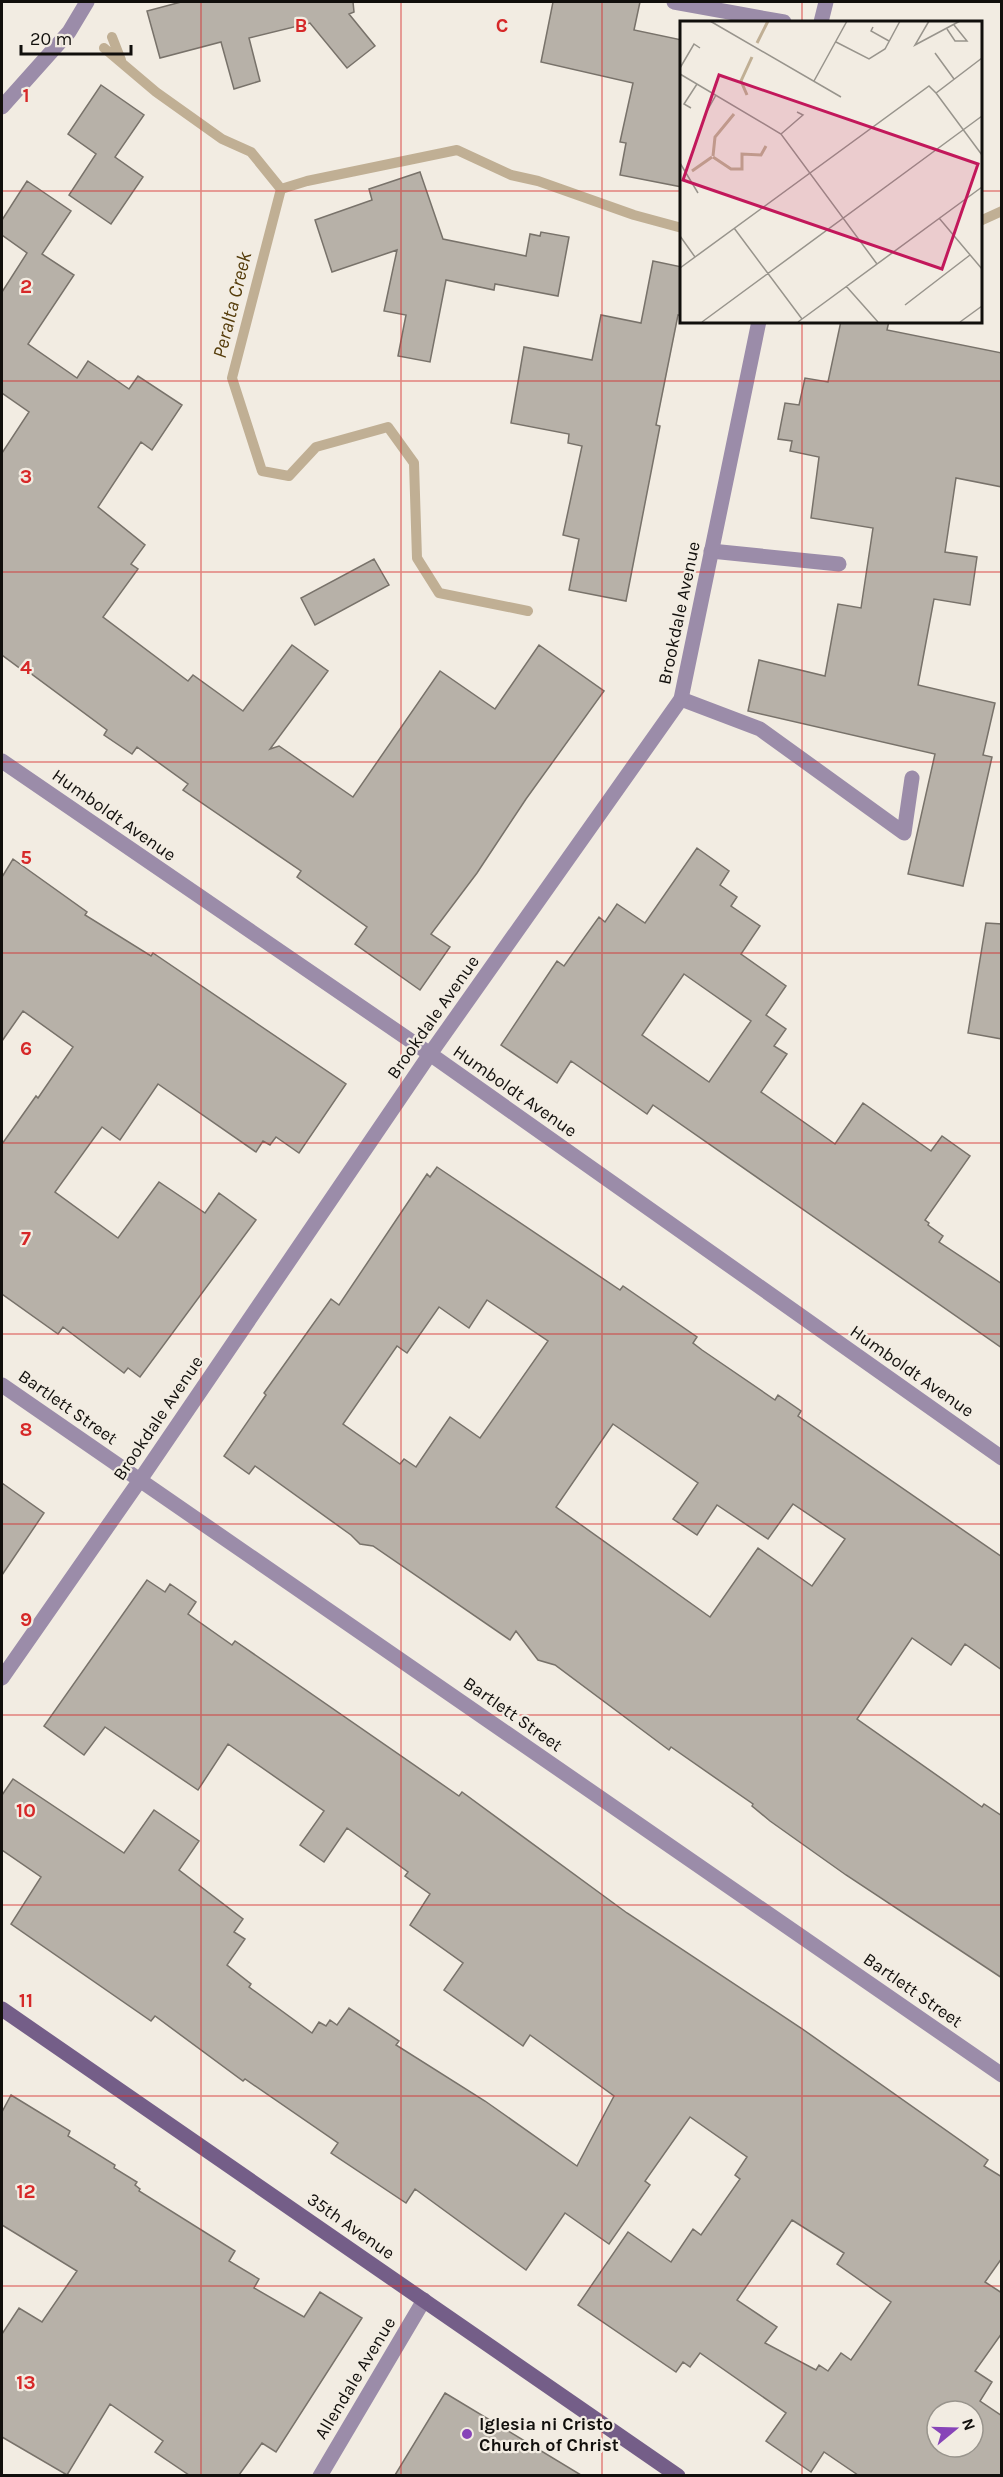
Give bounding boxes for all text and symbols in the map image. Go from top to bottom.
text: B [295,14,307,37]
text: C [496,14,508,37]
scale bar [21,18,130,56]
inset map [680,21,982,322]
text: 20 m [30,28,72,50]
text: 1 [22,84,30,107]
water label: Peralta Creek [208,249,257,361]
text: 2 [20,275,32,298]
text: 3 [20,465,32,488]
street label: Brookdale Avenue [653,539,705,687]
text: 4 [20,656,32,679]
street label: Humboldt Avenue [48,764,180,866]
text: 5 [20,846,32,869]
street label: Brookdale Avenue [382,951,484,1083]
text: 6 [20,1037,32,1060]
street label: Humboldt Avenue [449,1040,581,1142]
text: 7 [21,1227,31,1250]
street label: Humboldt Avenue [846,1320,978,1422]
street label: Brookdale Avenue [108,1351,208,1485]
street label: Bartlett Street [14,1365,122,1449]
text: 8 [20,1418,32,1441]
text: 9 [20,1608,32,1631]
street label: Bartlett Street [459,1672,567,1756]
text: 10 [16,1799,36,1822]
street label: Bartlett Street [859,1948,967,2032]
text: 11 [19,1989,33,2012]
text: 12 [16,2180,36,2203]
street label: 35th Avenue [303,2188,399,2264]
street label: Allendale Avenue [310,2313,400,2443]
text: 13 [16,2371,36,2394]
north arrow [925,2399,985,2459]
place label: Iglesia ni Cristo Church of Christ [479,2413,619,2456]
text: N [958,2416,980,2433]
marker: Iglesia ni Cristo Church of Christ [460,2427,474,2441]

